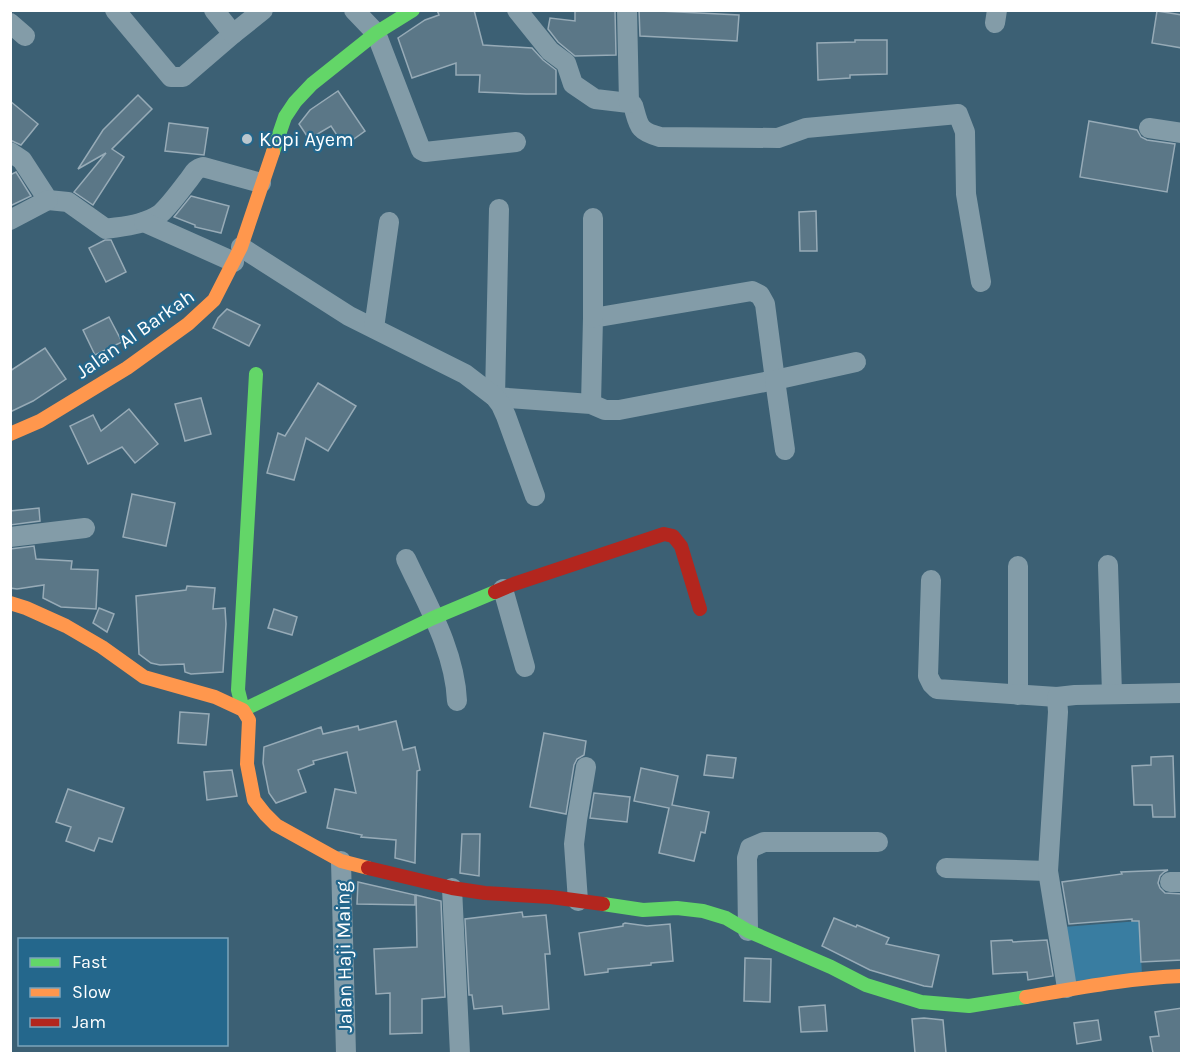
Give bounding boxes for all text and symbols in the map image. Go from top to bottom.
place label: Kopi Ayem [259,128,354,151]
marker: Kopi Ayem [240,132,254,146]
street label: Jalan Al Barkah [71,285,199,383]
street label: Jalan Haji Maing [331,881,357,1033]
legend [18,938,228,1046]
text: Fast [72,951,107,973]
text: Slow [72,981,111,1003]
text: Jam [72,1011,106,1033]

